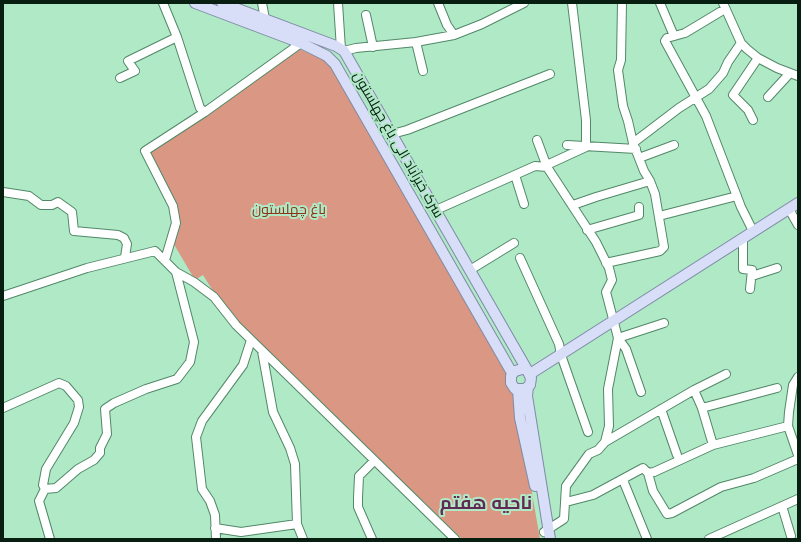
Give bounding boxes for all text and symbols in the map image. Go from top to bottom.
street label: سرک خیرآباد الی باغ چهلستون [349,69,447,221]
park label: باغ چهلستون [252,202,326,218]
district label: ناحیه هفتم [440,493,532,515]

